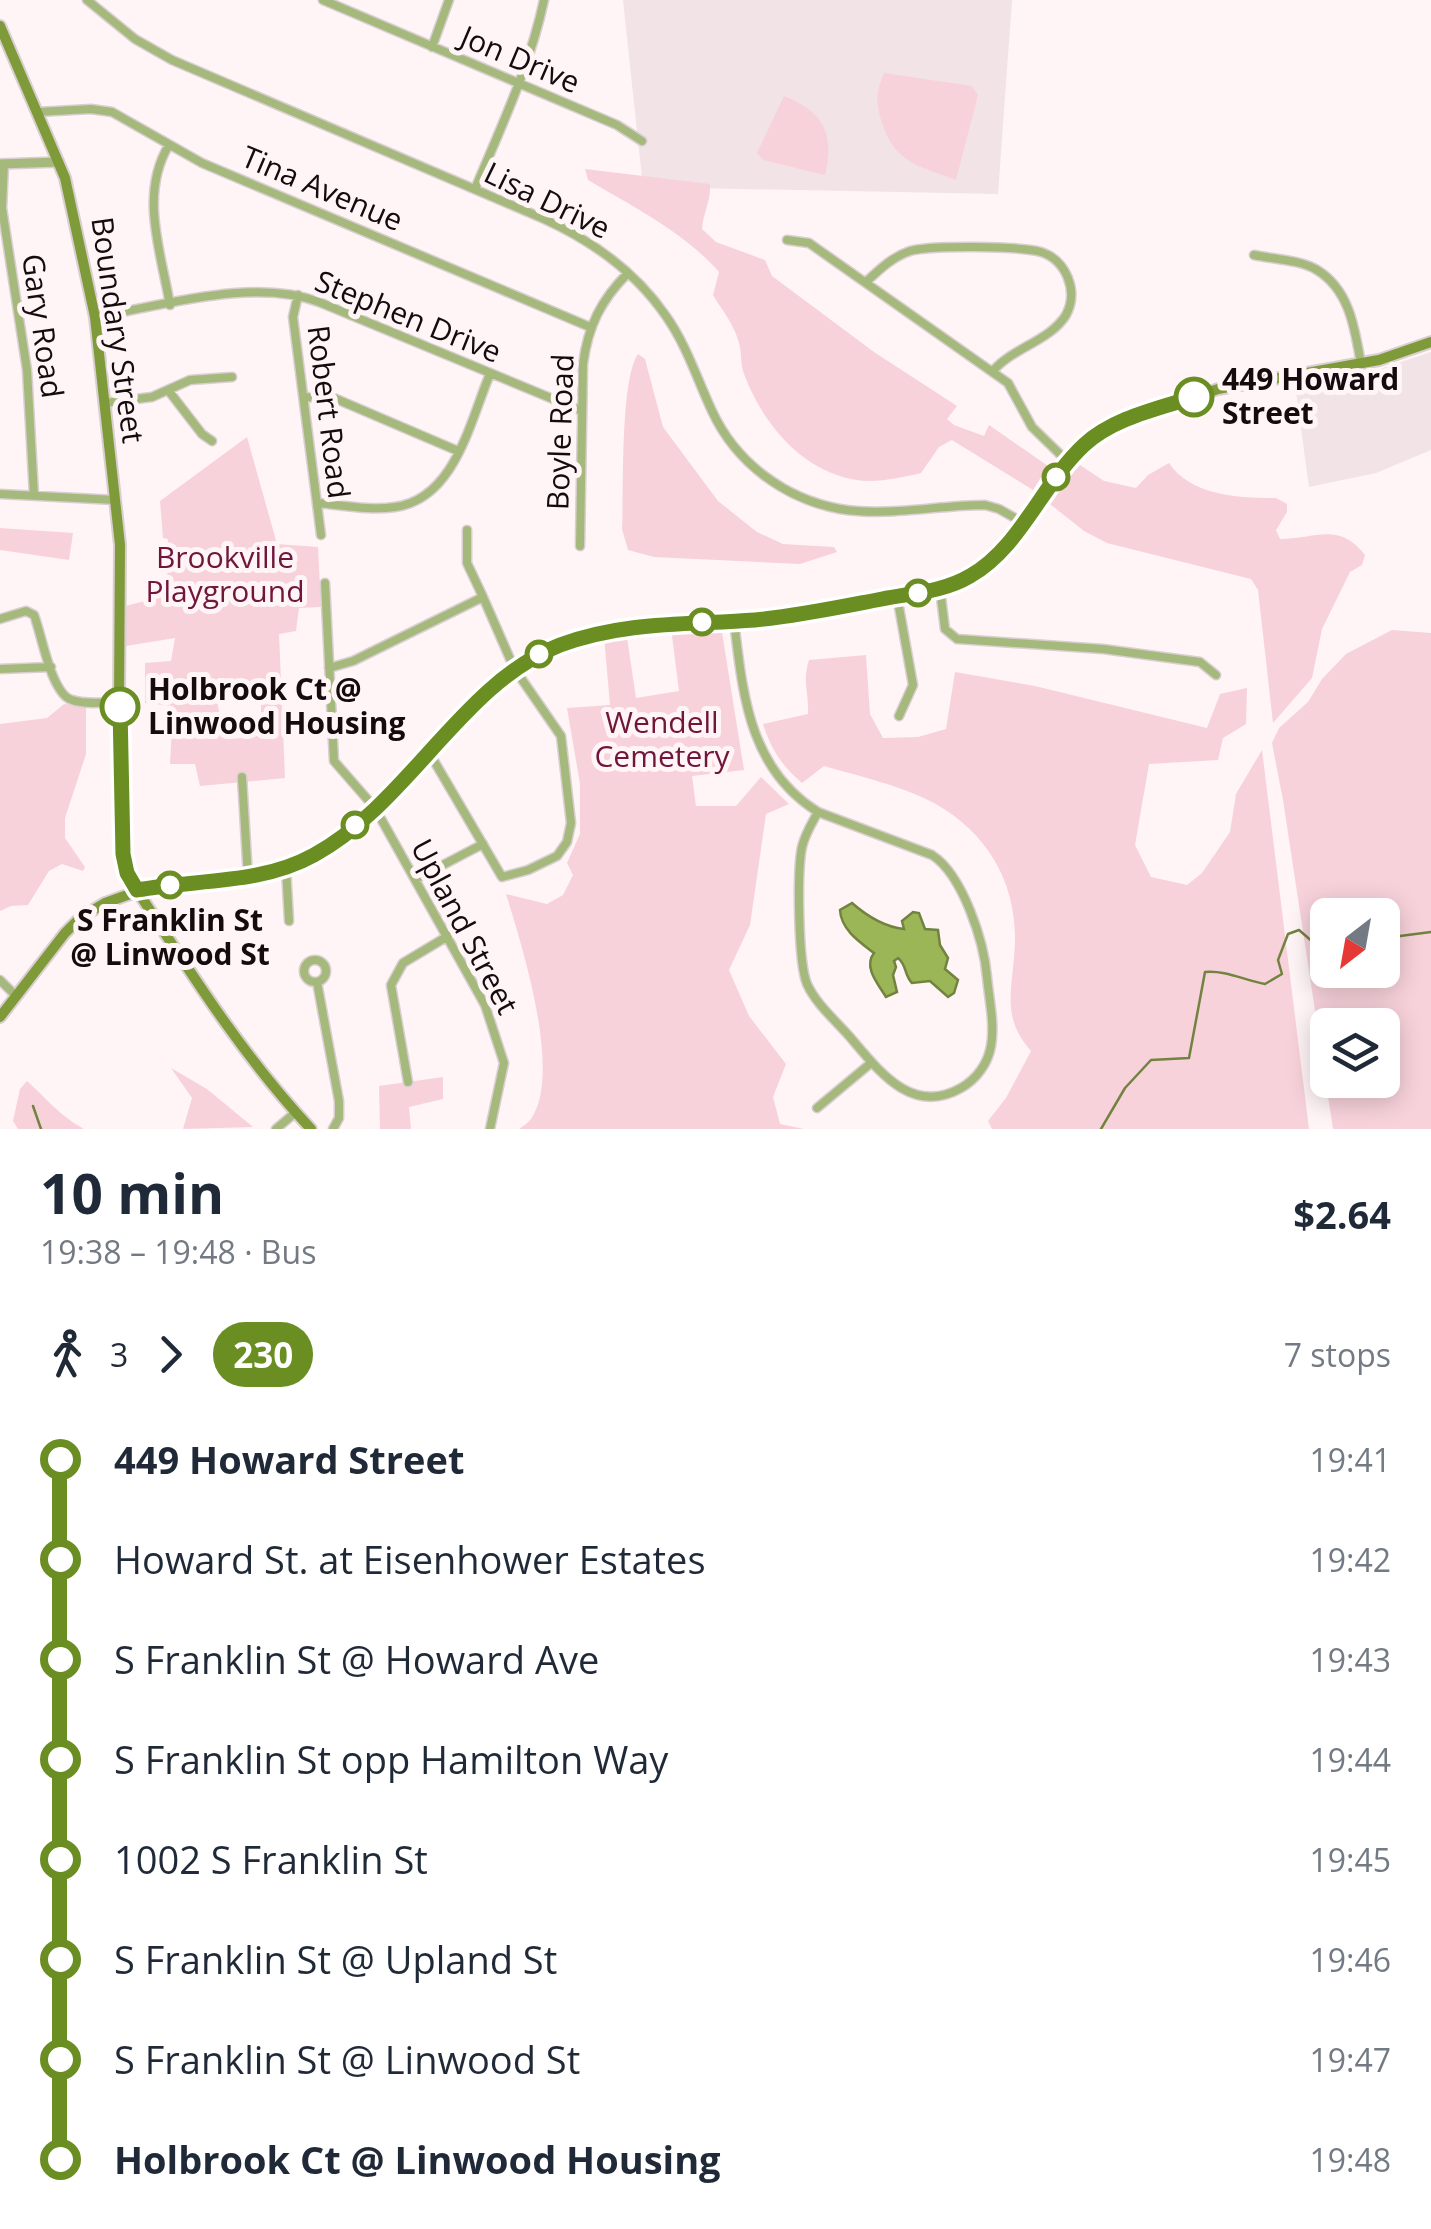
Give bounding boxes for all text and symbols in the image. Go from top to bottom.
street label: Jon Drive [452,14,586,102]
street label: Tina Avenue [236,135,409,240]
street label: Lisa Drive [478,152,618,248]
street label: Boundary Street [82,214,155,446]
street label: Gary Road [13,251,74,401]
street label: Stephen Drive [309,260,508,372]
street label: Robert Road [299,323,360,501]
street label: Boyle Road [536,353,583,511]
place label: 449 Howard Street [1222,358,1399,433]
marker: 449 Howard Street [1175,378,1213,416]
unlabelled marker [1043,464,1069,490]
park label: Brookville Playground [145,536,305,611]
unlabelled marker [905,580,931,606]
unlabelled marker [689,609,715,635]
unlabelled marker [526,641,552,667]
place label: Holbrook Ct @ Linwood Housing [148,668,405,743]
marker: Holbrook Ct @ Linwood Housing [101,688,139,726]
park label: Wendell Cemetery [594,701,731,776]
unlabelled marker [342,812,368,838]
street label: Upland Street [402,832,529,1021]
marker: S Franklin St @ Linwood St [157,872,183,898]
north arrow [1310,898,1400,988]
map controls [1310,898,1400,1098]
place label: S Franklin St @ Linwood St [70,899,270,974]
button: layers [1310,1008,1400,1098]
text: 10 min [40,1155,224,1230]
text: $2.64 [1293,1188,1391,1240]
text: 19:38 – 19:48 · Bus [40,1230,316,1273]
icon: walk [40,1327,95,1382]
icon: forward [143,1327,198,1382]
text: 230 [233,1331,293,1378]
text: 3 [110,1333,128,1376]
text: 7 stops [1284,1333,1391,1376]
text: 449 Howard Street [114,1433,464,1485]
text: 19:41 [1309,1438,1391,1481]
text: Howard St. at Eisenhower Estates [114,1533,706,1585]
text: 19:42 [1309,1538,1391,1581]
text: S Franklin St @ Howard Ave [114,1633,599,1685]
text: 19:43 [1309,1638,1391,1681]
text: S Franklin St opp Hamilton Way [114,1733,668,1785]
text: 19:44 [1309,1738,1391,1781]
text: 1002 S Franklin St [114,1833,428,1885]
text: 19:45 [1309,1838,1391,1881]
text: S Franklin St @ Upland St [114,1933,557,1985]
text: 19:46 [1309,1938,1391,1981]
text: S Franklin St @ Linwood St [114,2033,580,2085]
text: 19:47 [1309,2038,1391,2081]
text: Holbrook Ct @ Linwood Housing [114,2133,721,2185]
text: 19:48 [1309,2138,1391,2181]

